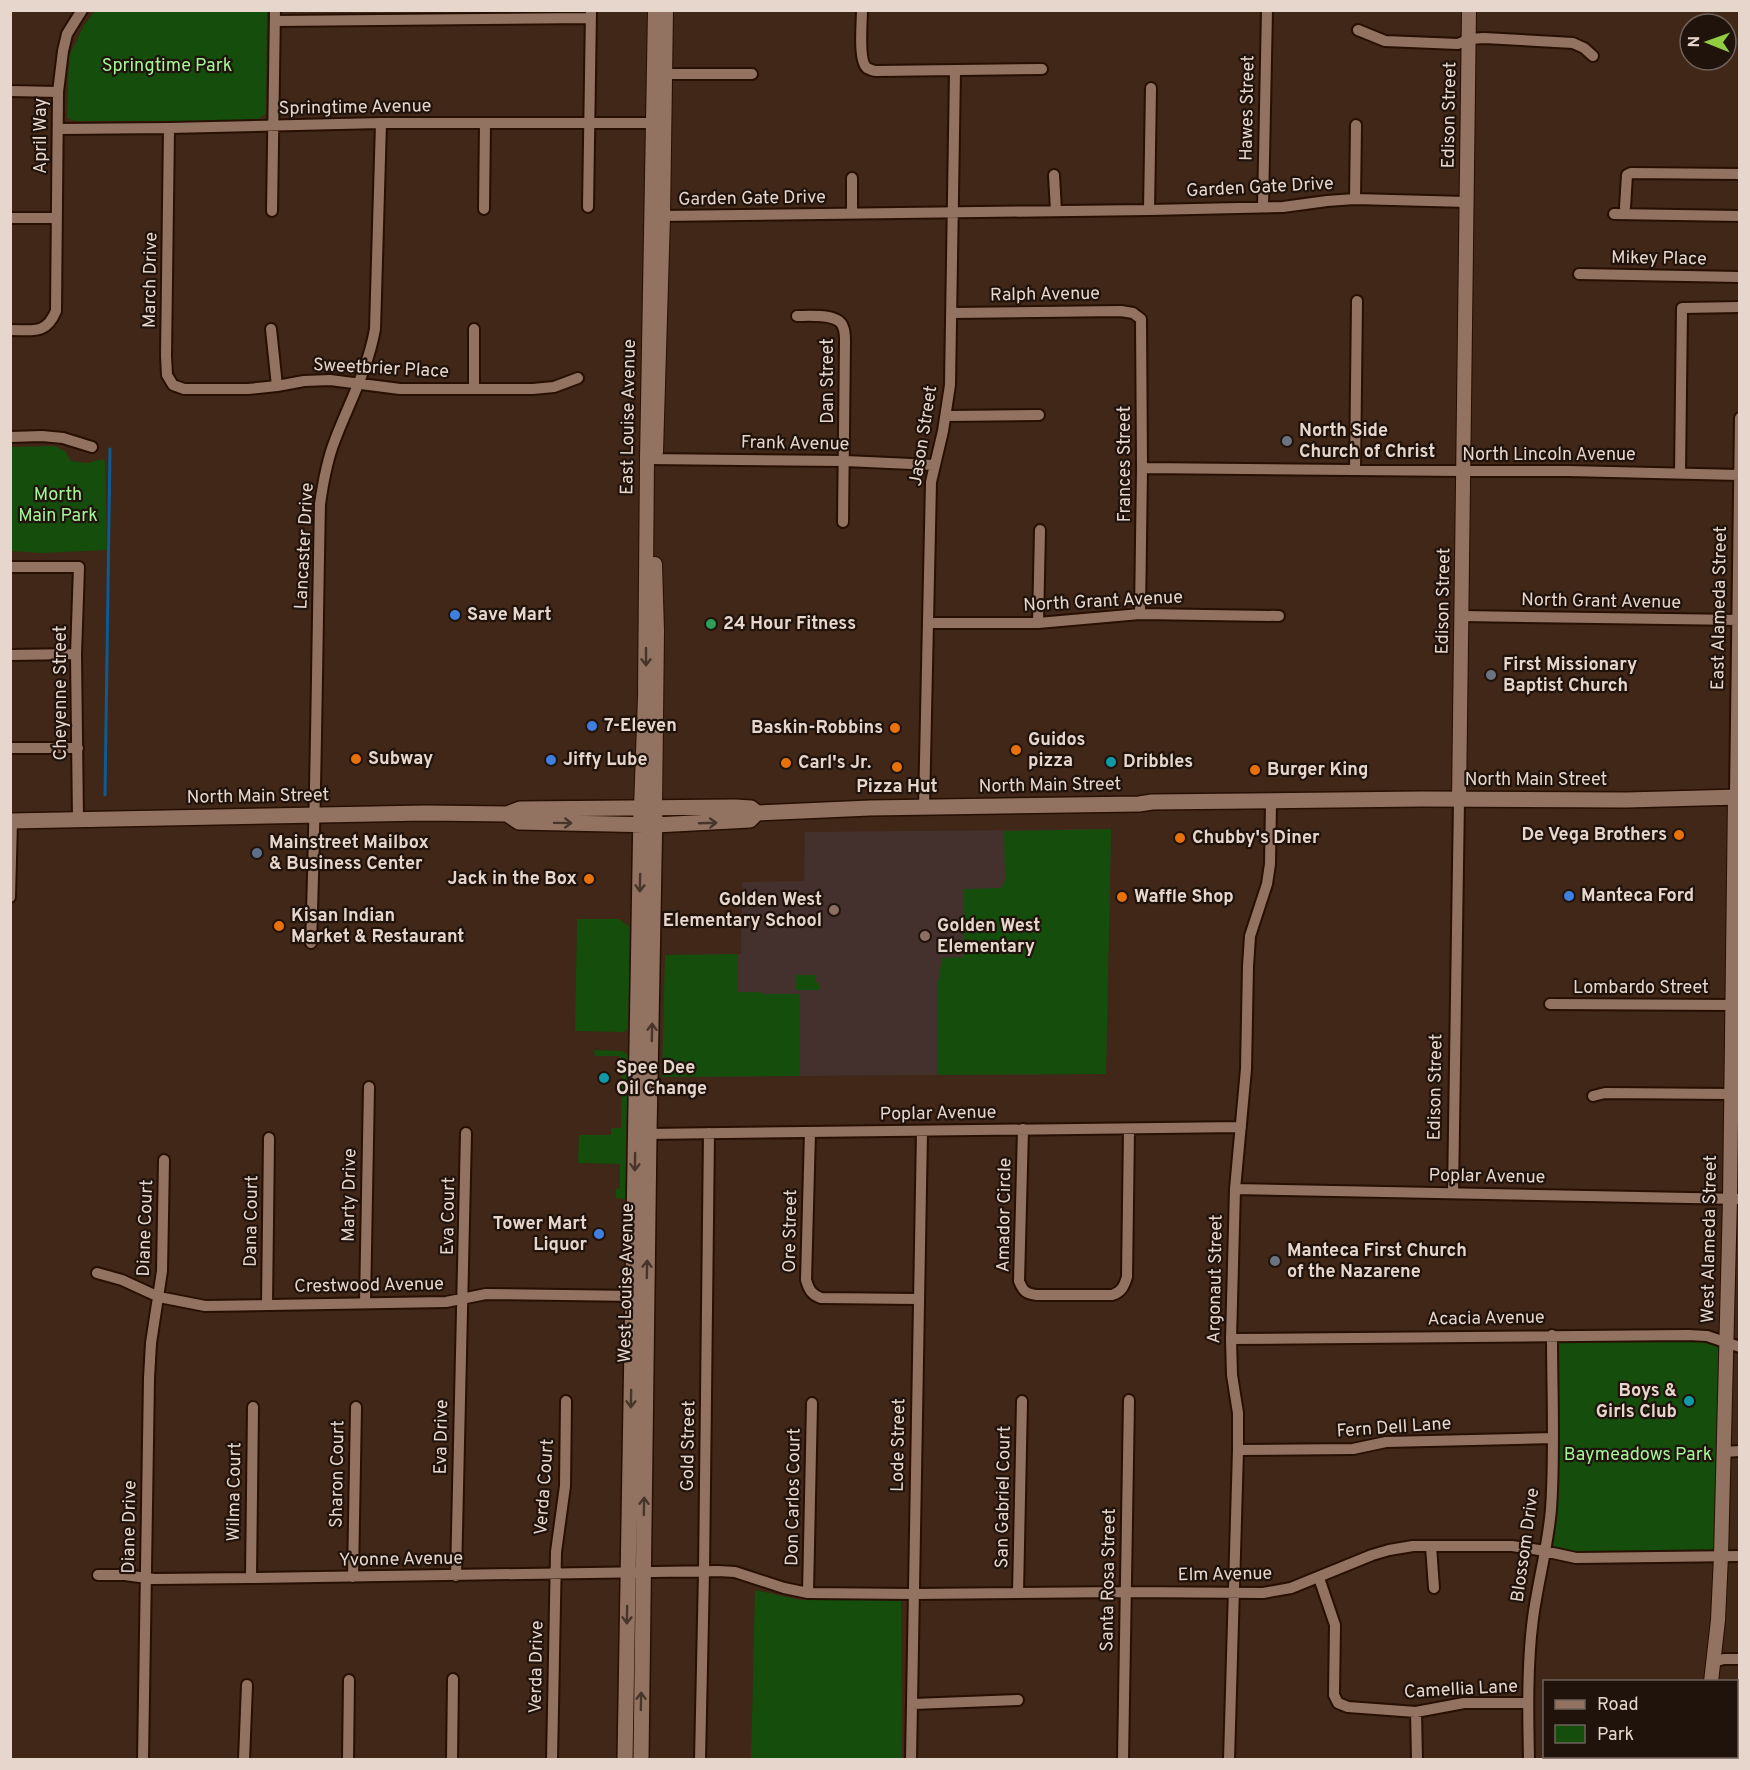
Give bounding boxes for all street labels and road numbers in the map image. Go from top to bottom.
street label: Hawes Street [1236,55,1260,161]
street label: Edison Street [1438,61,1462,169]
street label: Springtime Avenue [278,95,432,121]
street label: April Way [30,98,53,174]
street label: Garden Gate Drive [1186,173,1334,203]
street label: Garden Gate Drive [678,186,826,212]
street label: March Drive [139,232,163,328]
street label: Mikey Place [1611,247,1707,271]
street label: Ralph Avenue [990,283,1100,307]
street label: Dan Street [817,338,840,424]
street label: East Louise Avenue [616,339,642,495]
street label: Sweetbrier Place [312,354,450,384]
street label: Jason Street [905,384,943,488]
street label: Frances Street [1114,406,1137,522]
street label: Frank Avenue [741,432,849,456]
street label: North Lincoln Avenue [1462,444,1636,467]
street label: Lancaster Drive [290,482,320,610]
street label: East Alameda Street [1707,526,1733,690]
street label: Edison Street [1432,547,1456,655]
street label: North Grant Avenue [1023,586,1183,618]
street label: North Grant Avenue [1521,589,1681,615]
street label: Cheyenne Street [50,626,73,760]
street label: North Main Street [1465,769,1607,792]
street label: North Main Street [978,773,1122,799]
street label: North Main Street [186,784,330,810]
street label: Lombardo Street [1573,977,1709,1000]
street label: Edison Street [1424,1033,1448,1141]
street label: Poplar Avenue [879,1101,997,1127]
street label: Marty Drive [338,1148,362,1242]
street label: West Alameda Street [1697,1155,1723,1323]
street label: Amador Circle [993,1157,1017,1273]
street label: Poplar Avenue [1428,1164,1546,1190]
street label: Dana Court [240,1175,264,1267]
street label: Eva Court [437,1177,461,1255]
street label: Diane Court [133,1179,159,1277]
street label: Ore Street [779,1189,803,1273]
street label: West Louise Avenue [614,1203,640,1363]
street label: Argonaut Street [1203,1214,1229,1344]
street label: Crestwood Avenue [294,1273,444,1299]
street label: Acacia Avenue [1427,1306,1545,1332]
street label: Lode Street [887,1398,911,1492]
street label: Eva Drive [430,1399,454,1475]
street label: Gold Street [677,1400,701,1492]
street label: Fern Dell Lane [1336,1413,1452,1443]
street label: Sharon Court [326,1420,350,1528]
street label: San Gabriel Court [991,1425,1017,1569]
street label: Don Carlos Court [781,1428,807,1566]
street label: Verda Court [530,1438,560,1536]
street label: Wilma Court [223,1442,247,1542]
street label: Diane Drive [118,1480,142,1574]
street label: Blossom Drive [1507,1486,1545,1604]
street label: Santa Rosa Street [1096,1508,1122,1652]
street label: Yvonne Avenue [339,1547,463,1573]
street label: Elm Avenue [1178,1563,1272,1587]
street label: Verda Drive [525,1620,549,1714]
street label: Camellia Lane [1403,1676,1519,1704]

